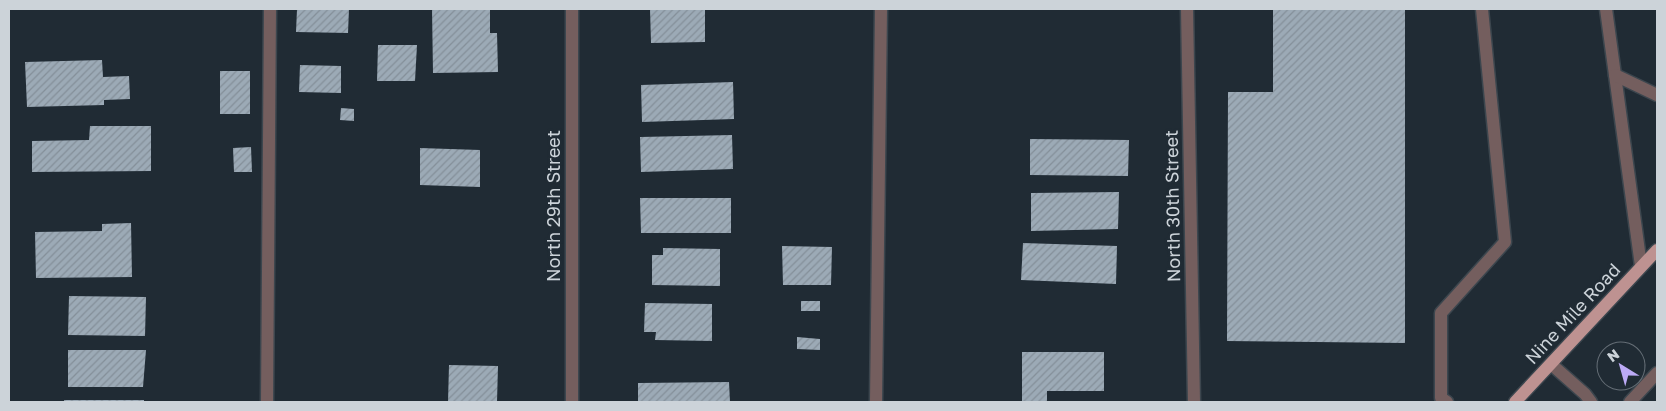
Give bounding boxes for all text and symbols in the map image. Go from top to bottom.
street label: North 29th Street [542,130,564,282]
street label: North 30th Street [1160,130,1184,282]
street label: Nine Mile Road [1521,259,1625,369]
north arrow [1596,341,1646,391]

